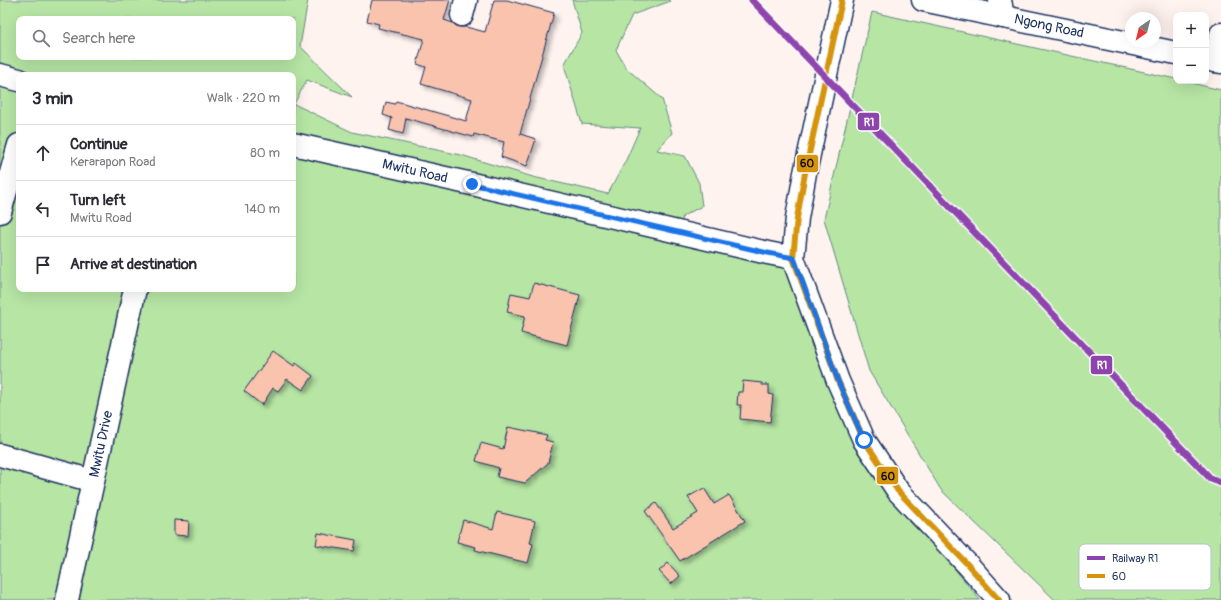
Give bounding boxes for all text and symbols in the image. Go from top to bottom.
street label: Ngong Road [1013,10,1086,42]
north arrow [1125,12,1161,48]
map controls [1173,12,1209,84]
button: + [1173,12,1209,48]
search box [16,16,296,60]
icon: search [30,27,52,49]
text: Search here [62,29,135,48]
button: − [1173,48,1209,84]
text: 3 min [32,88,73,109]
text: Walk · 220 m [207,90,280,106]
line badge: R1 [857,112,880,131]
text: R1 [864,116,874,129]
text: Continue [70,135,128,154]
icon: ahead [32,142,54,164]
text: 80 m [250,145,280,161]
text: Kerarapon Road [70,154,156,170]
line badge: 60 [796,154,819,173]
street label: Mwitu Road [381,155,450,187]
text: 60 [800,157,814,170]
route end [463,175,481,193]
text: Turn left [70,191,126,210]
icon: left [32,198,54,220]
text: 140 m [244,201,280,217]
text: Mwitu Road [70,210,132,226]
icon: arrive [32,254,54,276]
text: Arrive at destination [70,255,197,274]
line badge: R1 [1090,355,1113,375]
text: R1 [1097,359,1107,372]
street label: Mwitu Drive [86,409,116,479]
route start [855,431,873,449]
line badge: 60 [876,466,899,485]
text: 60 [881,470,895,483]
legend [1079,544,1211,590]
text: Railway R1 [1112,552,1158,565]
text: 60 [1112,570,1126,583]

